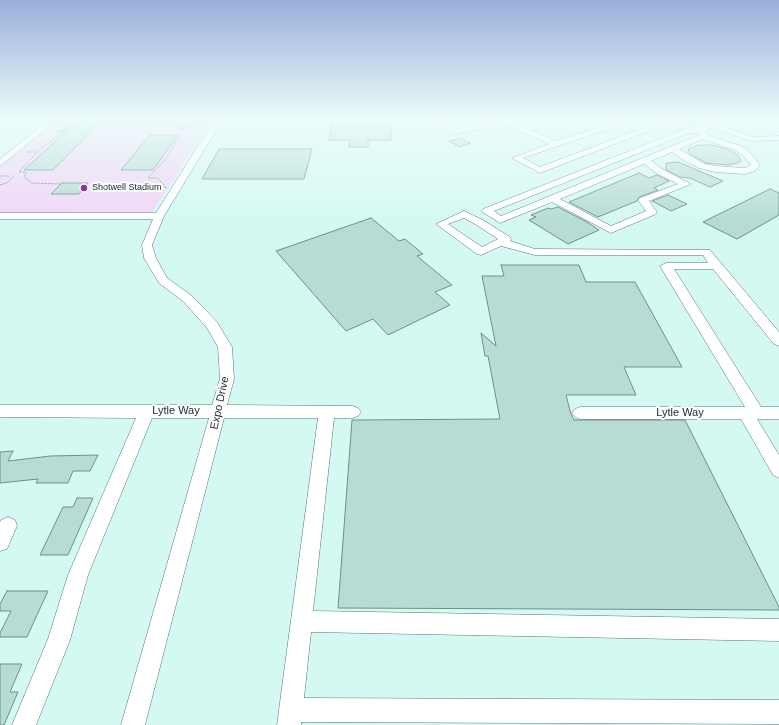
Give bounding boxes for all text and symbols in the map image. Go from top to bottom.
marker: Shotwell Stadium [79,183,89,193]
place label: Shotwell Stadium [92,183,162,193]
street label: Expo Drive [208,375,232,431]
street label: Lytle Way [152,404,200,418]
street label: Lytle Way [656,406,704,420]

